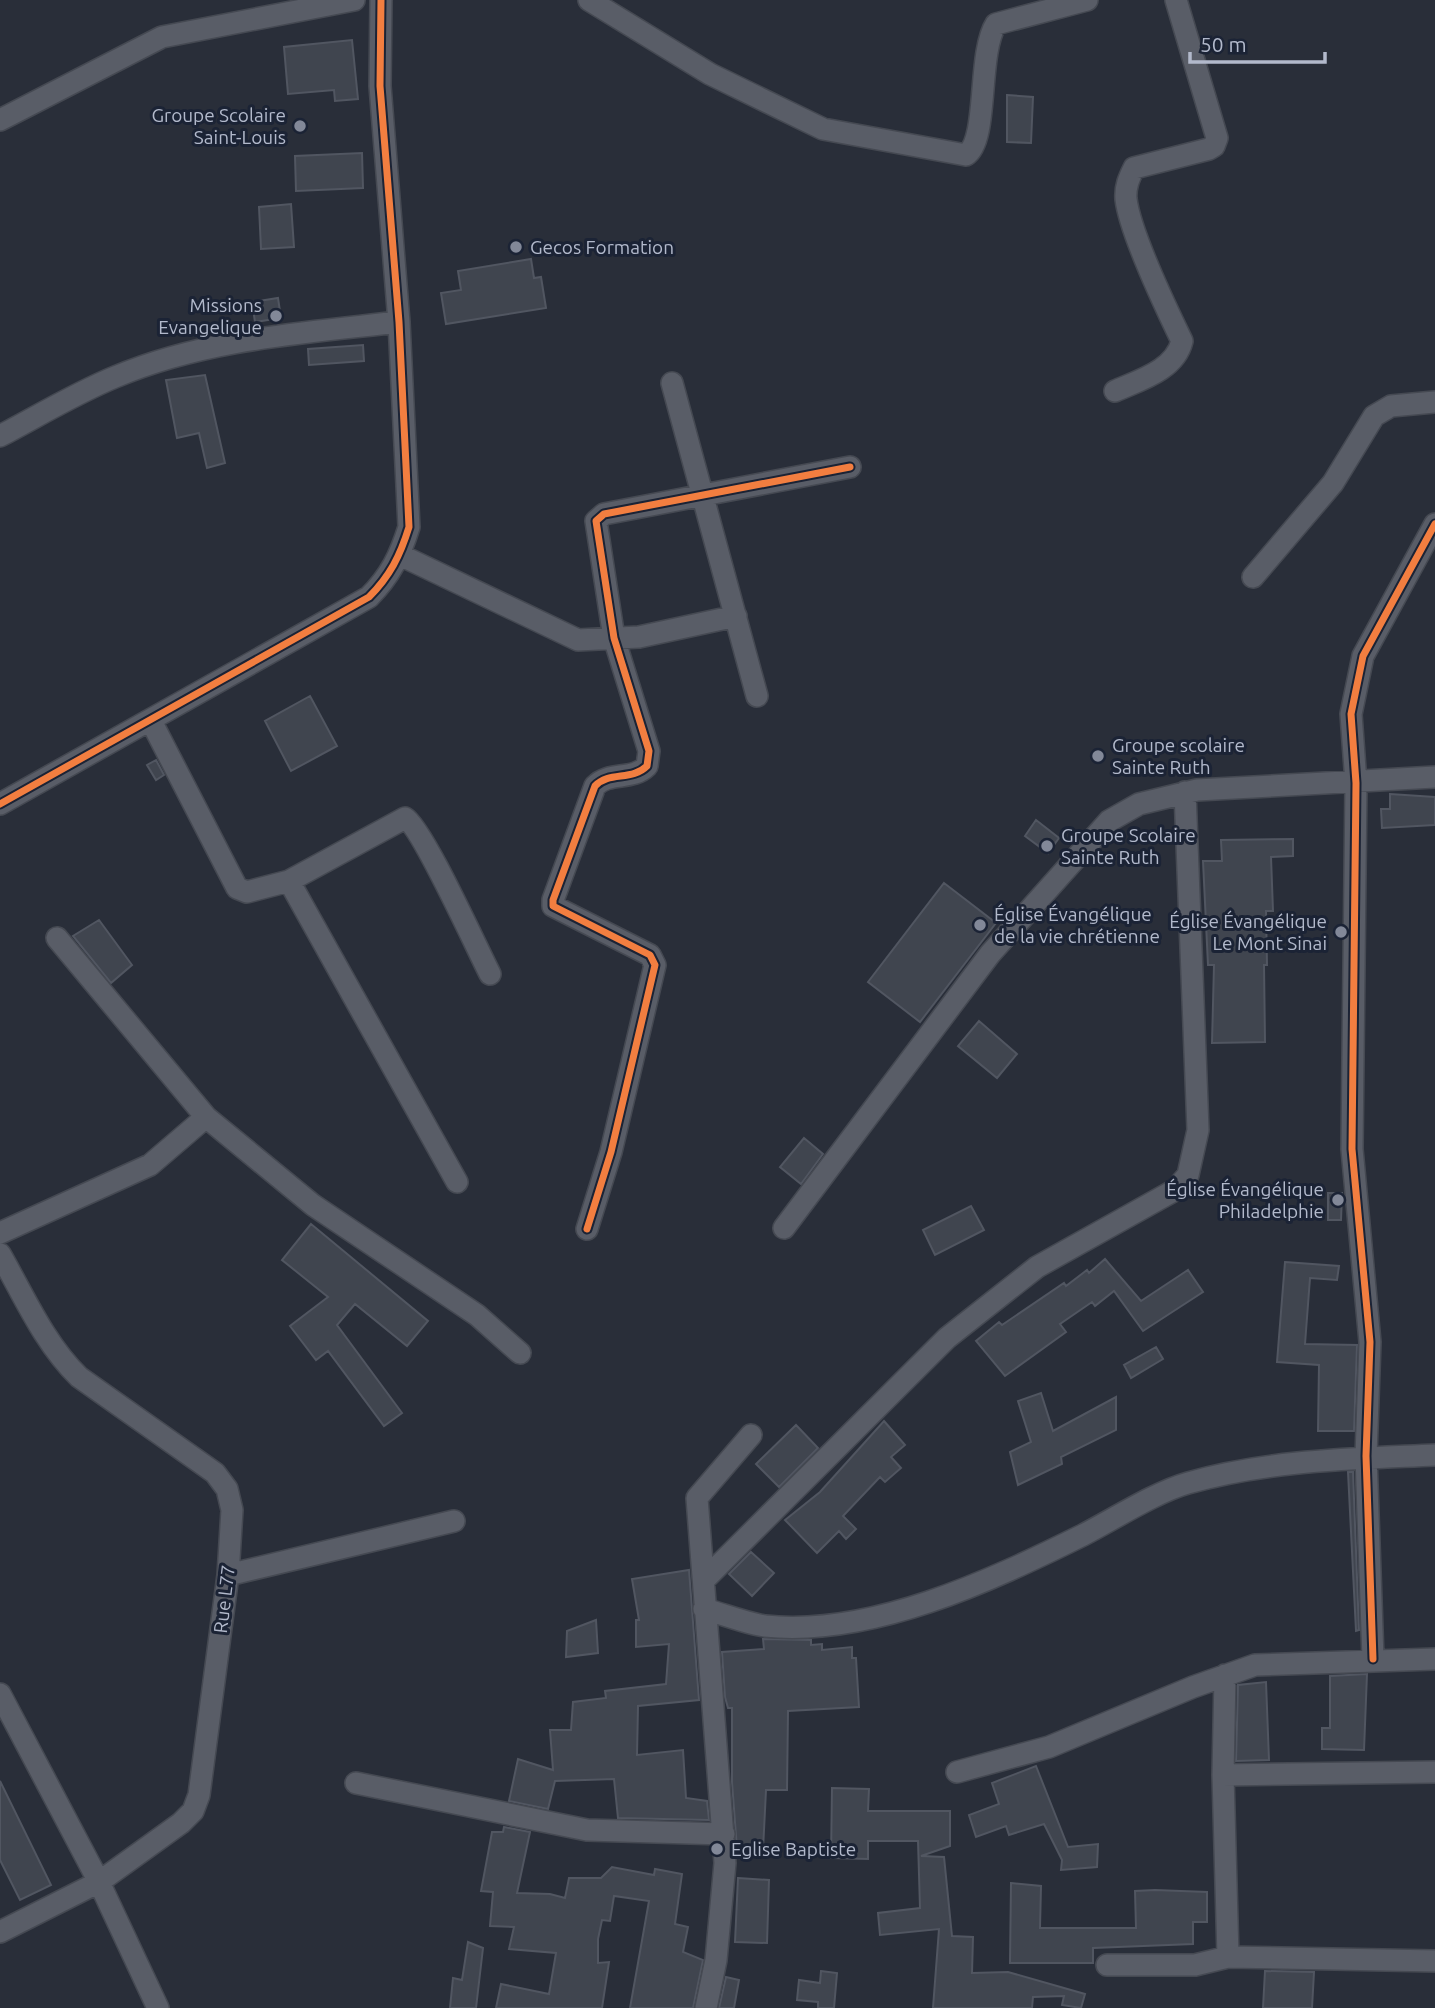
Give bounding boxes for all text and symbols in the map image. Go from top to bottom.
scale bar [1190,21,1325,65]
text: 50 m [1200,32,1247,56]
place label: Groupe Scolaire Saint-Louis [151,104,286,148]
marker: Groupe Scolaire Saint-Louis [292,118,308,134]
place label: Gecos Formation [530,236,674,258]
marker: Gecos Formation [508,239,524,255]
place label: Missions Evangelique [158,294,262,338]
marker: Missions Evangelique [268,308,284,324]
place label: Groupe scolaire Sainte Ruth [1112,734,1245,778]
marker: Groupe scolaire Sainte Ruth [1090,748,1106,764]
place label: Groupe Scolaire Sainte Ruth [1061,824,1196,868]
marker: Groupe Scolaire Sainte Ruth [1039,838,1055,854]
place label: Église Évangélique de la vie chrétienne [994,903,1160,947]
place label: Église Évangélique Le Mont Sinai [1169,910,1327,954]
marker: Église Évangélique de la vie chrétienne [972,917,988,933]
marker: Église Évangélique Le Mont Sinai [1333,924,1349,940]
place label: Église Évangélique Philadelphie [1166,1178,1324,1222]
marker: Église Évangélique Philadelphie [1330,1192,1346,1208]
street label: Rue L77 [209,1564,239,1634]
place label: Eglise Baptiste [731,1838,856,1860]
marker: Eglise Baptiste [709,1841,725,1857]

